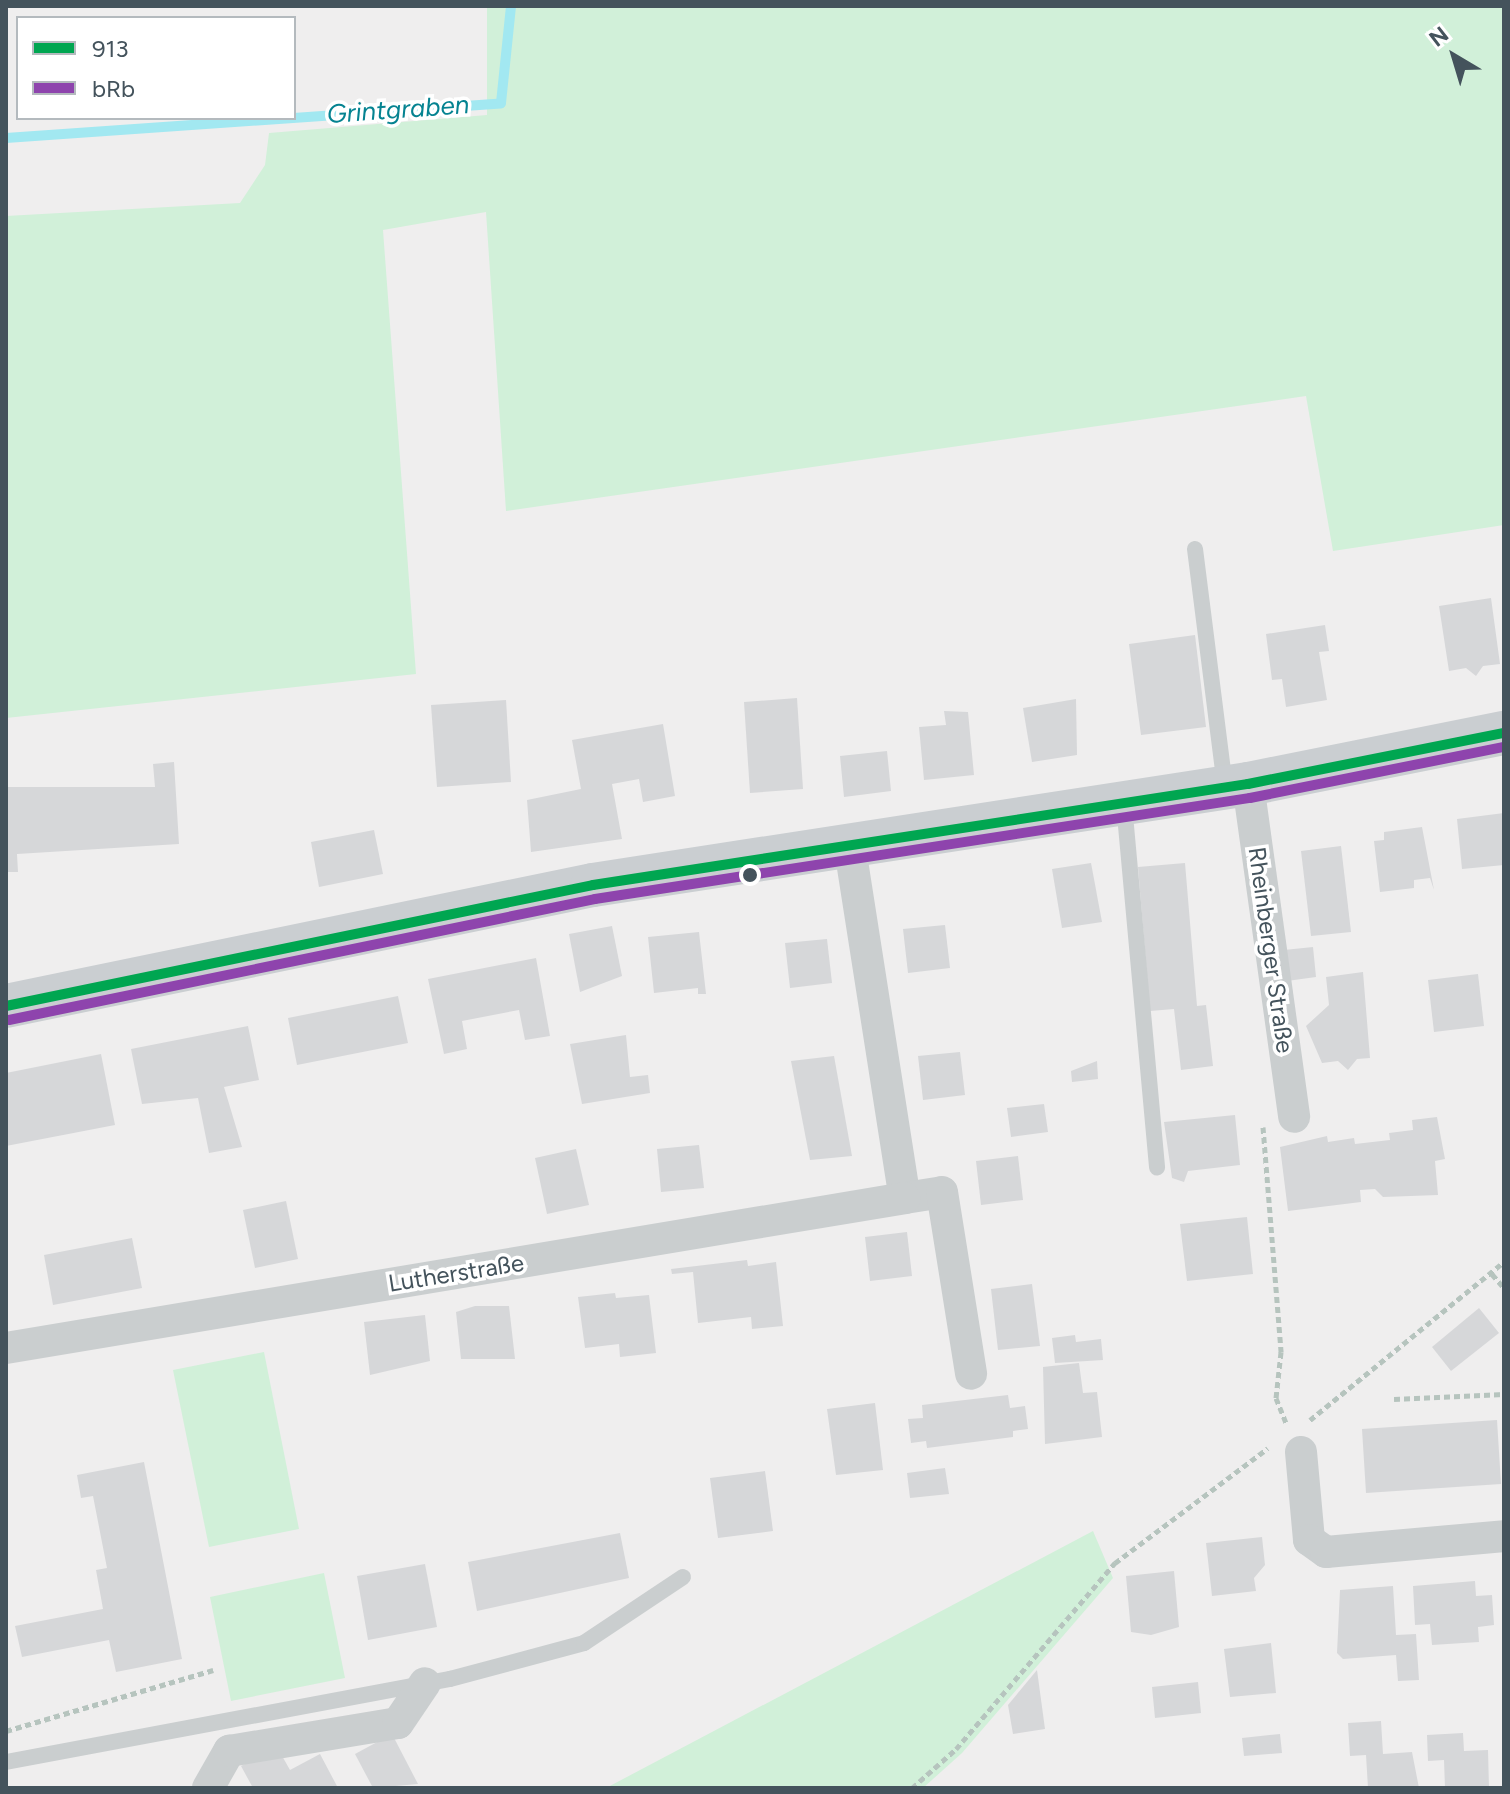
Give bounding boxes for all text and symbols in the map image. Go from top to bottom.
legend [16,16,296,120]
north arrow [1414,16,1494,96]
text: N [1424,21,1454,53]
text: 913 [92,34,129,63]
text: bRb [92,74,135,103]
water label: Grintgraben [326,89,470,131]
street label: Rheinberger Straße [1242,845,1300,1055]
unlabelled marker [742,867,758,883]
street label: Lutherstraße [386,1248,526,1298]

